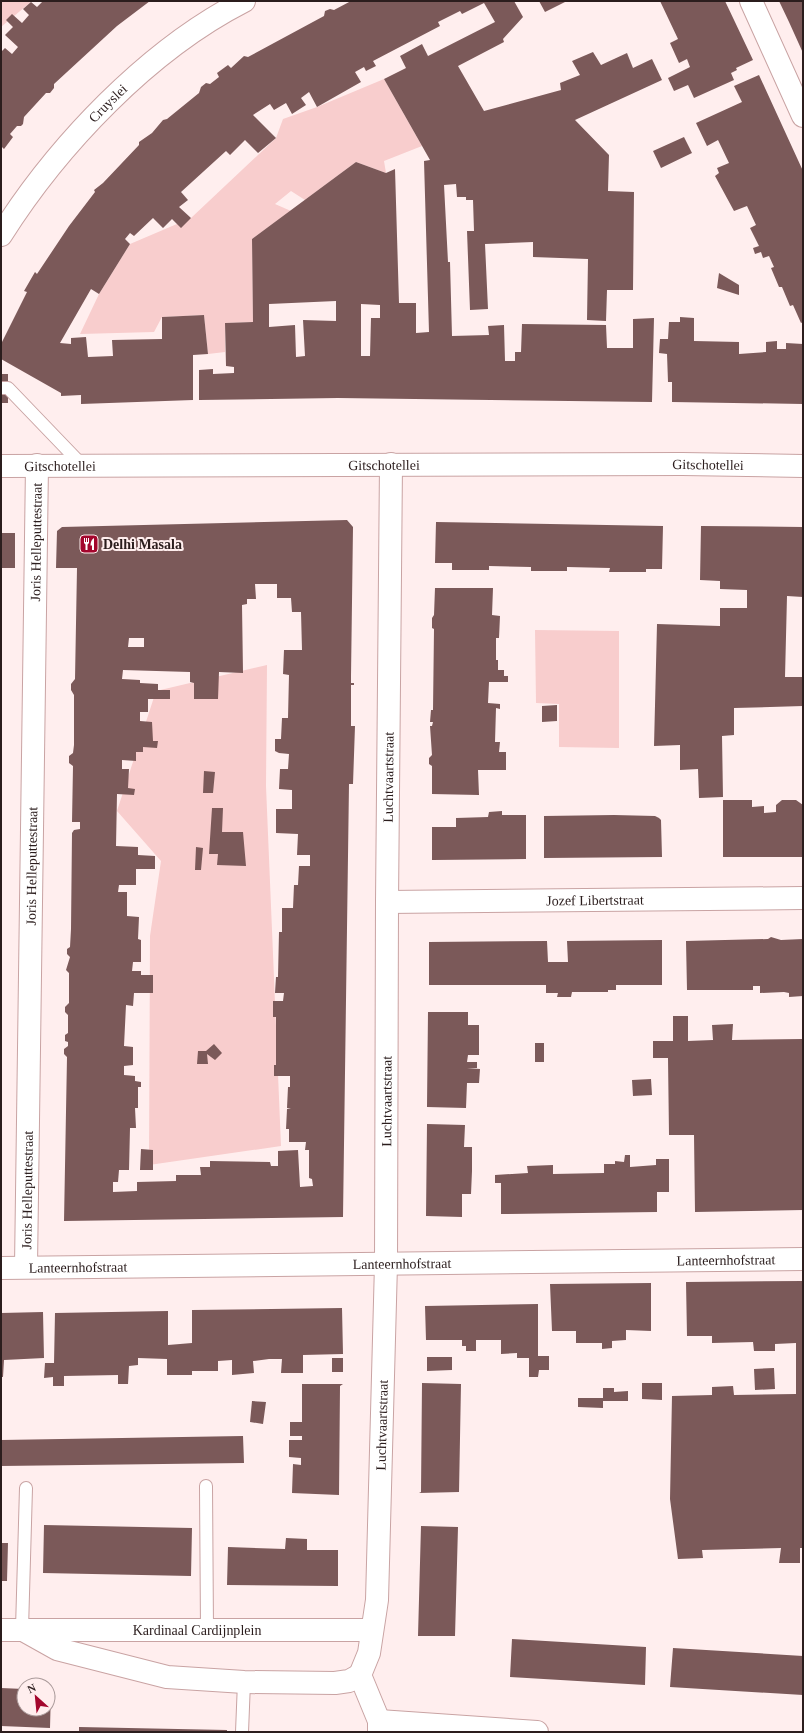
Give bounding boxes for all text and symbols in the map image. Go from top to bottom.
street label: Cruyslei [86,81,130,125]
street label: Gitschotellei [672,457,744,473]
street label: Gitschotellei [348,458,420,473]
street label: Gitschotellei [24,459,96,474]
street label: Joris Helleputtestraat [28,483,45,602]
restaurant icon: Delhi Masala [78,533,100,555]
place label: Delhi Masala [103,537,182,552]
street label: Luchtvaartstraat [381,732,397,823]
street label: Joris Helleputtestraat [24,807,40,925]
street label: Jozef Libertstraat [546,893,644,908]
street label: Luchtvaartstraat [379,1056,395,1147]
street label: Joris Helleputtestraat [19,1130,36,1249]
street label: Lanteernhofstraat [676,1252,776,1268]
street label: Lanteernhofstraat [353,1256,452,1272]
street label: Lanteernhofstraat [29,1260,128,1276]
street label: Luchtvaartstraat [373,1379,391,1471]
street label: Kardinaal Cardijnplein [133,1623,261,1638]
north arrow [16,1677,56,1717]
text: N [25,1681,38,1695]

